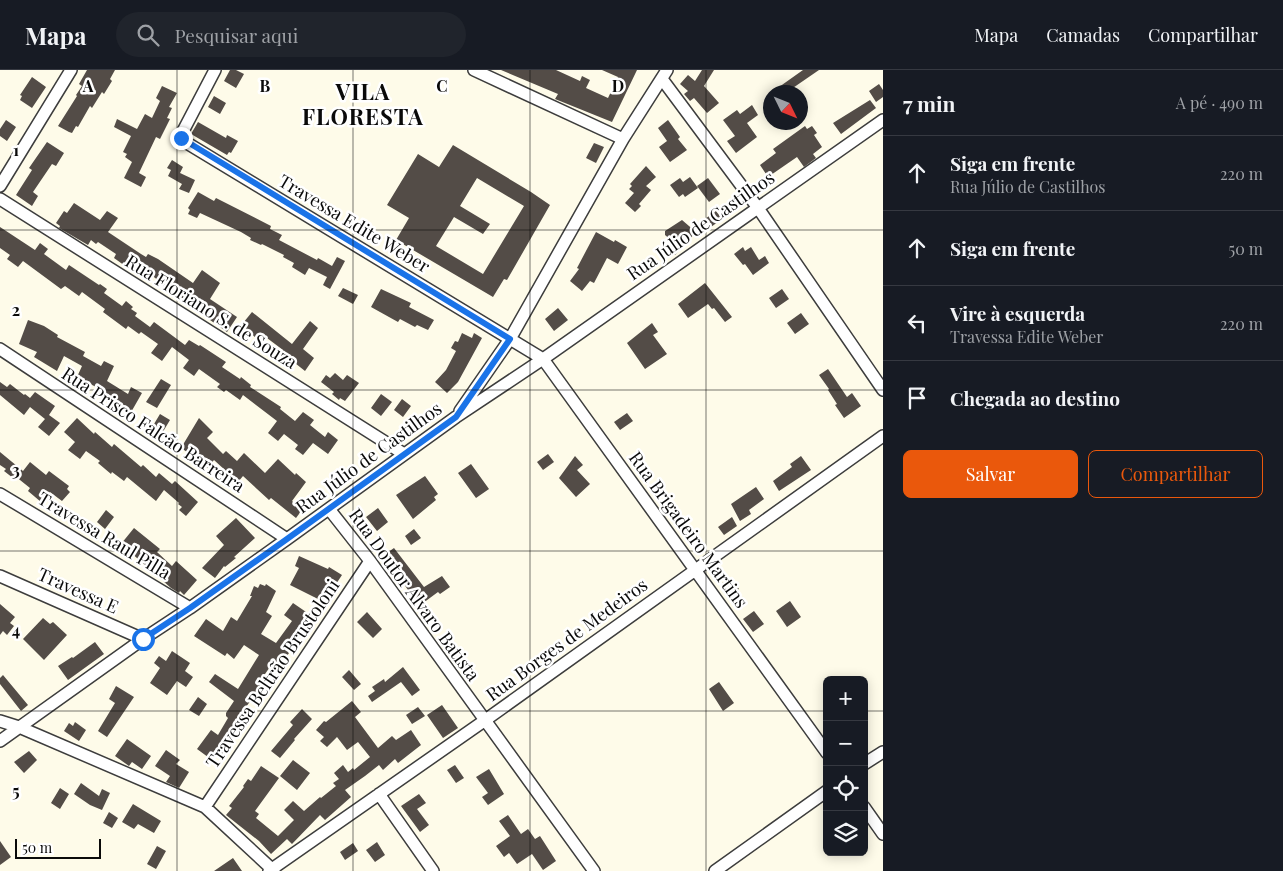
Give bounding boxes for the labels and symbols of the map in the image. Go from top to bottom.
text: A [82,75,94,96]
text: B [260,75,271,96]
text: C [436,75,448,96]
text: D [612,75,624,96]
district label: VILA FLORESTA [302,76,424,131]
north arrow [763,85,808,130]
route end [170,127,193,150]
text: 1 [13,139,19,160]
street label: Rua Júlio de Castilhos [622,165,779,285]
street label: Travessa Edite Weber [274,168,435,278]
street label: Rua Floriano S. de Souza [121,249,302,374]
text: 2 [12,299,20,320]
street label: Rua Prisco Falcão Barreira [57,361,250,497]
street label: Rua Júlio de Castilhos [291,396,446,518]
street label: Rua Brigadeiro Martins [624,446,754,612]
text: 3 [12,459,20,480]
street label: Travessa Raul Pilla [34,486,175,584]
street label: Rua Doutor Alvaro Batista [344,503,486,686]
street label: Travessa E [34,562,123,619]
street label: Rua Borges de Medeiros [481,572,652,706]
street label: Travessa Beltrão Brustoloni [200,574,344,773]
text: 4 [12,619,20,640]
route start [132,628,155,651]
text: 5 [12,780,20,801]
scale bar [15,836,101,859]

